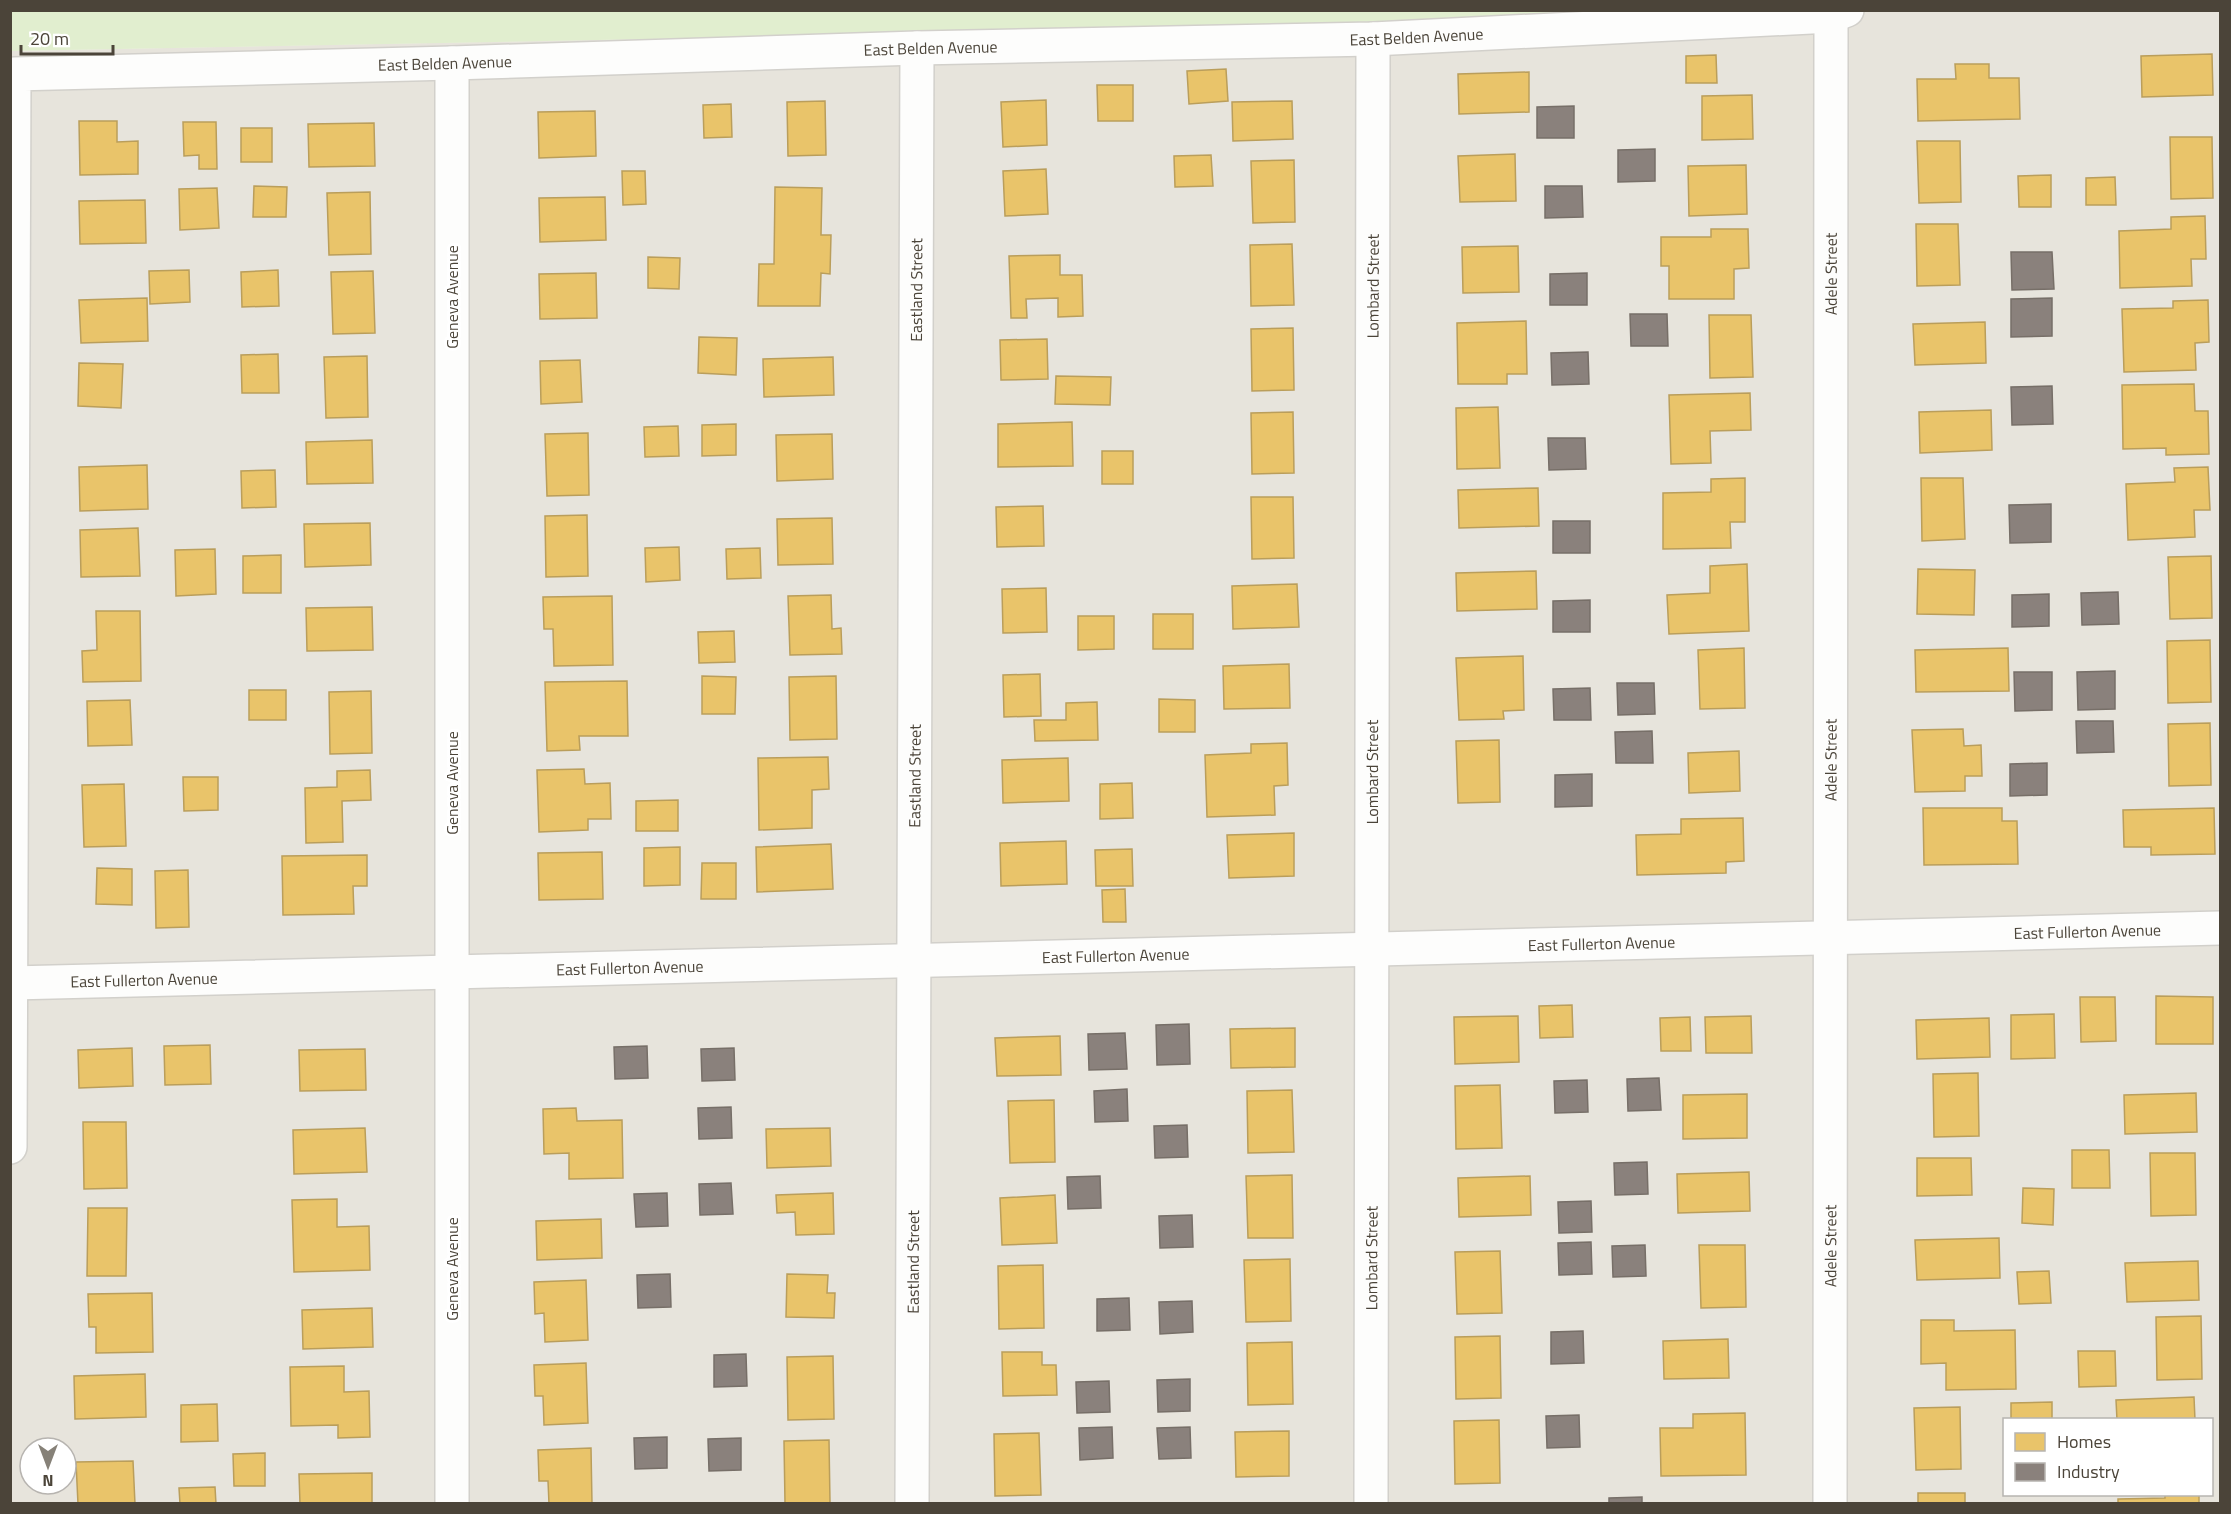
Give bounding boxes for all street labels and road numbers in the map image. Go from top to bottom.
street label: East Belden Avenue [1349,21,1484,51]
street label: East Belden Avenue [863,34,998,62]
street label: East Belden Avenue [378,49,512,77]
street label: Adele Street [1819,232,1843,315]
street label: Lombard Street [1361,233,1385,338]
street label: Eastland Street [904,238,928,342]
street label: Geneva Avenue [440,245,464,349]
street label: Adele Street [1818,718,1843,801]
street label: Lombard Street [1360,719,1384,824]
street label: Eastland Street [902,724,927,828]
street label: Geneva Avenue [440,731,464,835]
street label: East Fullerton Avenue [2013,917,2161,945]
street label: East Fullerton Avenue [1527,930,1676,957]
street label: East Fullerton Avenue [1042,942,1190,969]
street label: East Fullerton Avenue [556,954,704,981]
street label: East Fullerton Avenue [70,966,218,994]
street label: Adele Street [1818,1204,1842,1287]
street label: Lombard Street [1359,1205,1383,1310]
street label: Eastland Street [901,1210,925,1314]
street label: Geneva Avenue [440,1217,464,1321]

